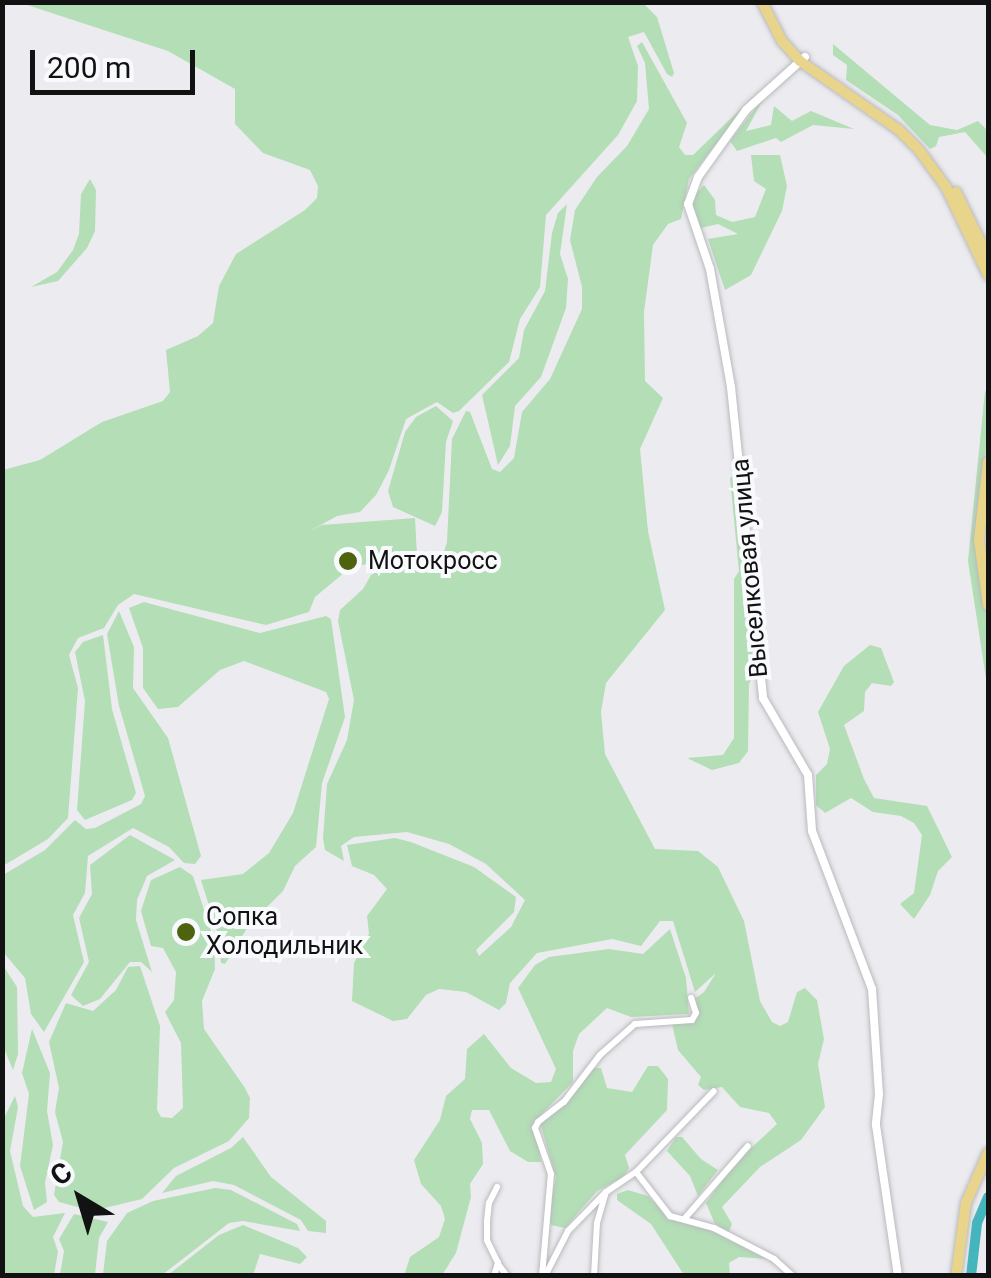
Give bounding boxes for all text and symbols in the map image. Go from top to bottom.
scale bar [35,30,200,92]
text: 200 m [47,50,131,85]
street label: Выселковая улица [725,457,775,679]
place label: Мотокросс [368,546,498,576]
marker: Мотокросс [337,550,359,572]
place label: Сопка Холодильник [206,903,363,962]
marker: Сопка Холодильник [175,921,197,943]
north arrow [30,1148,130,1248]
text: С [44,1155,79,1193]

